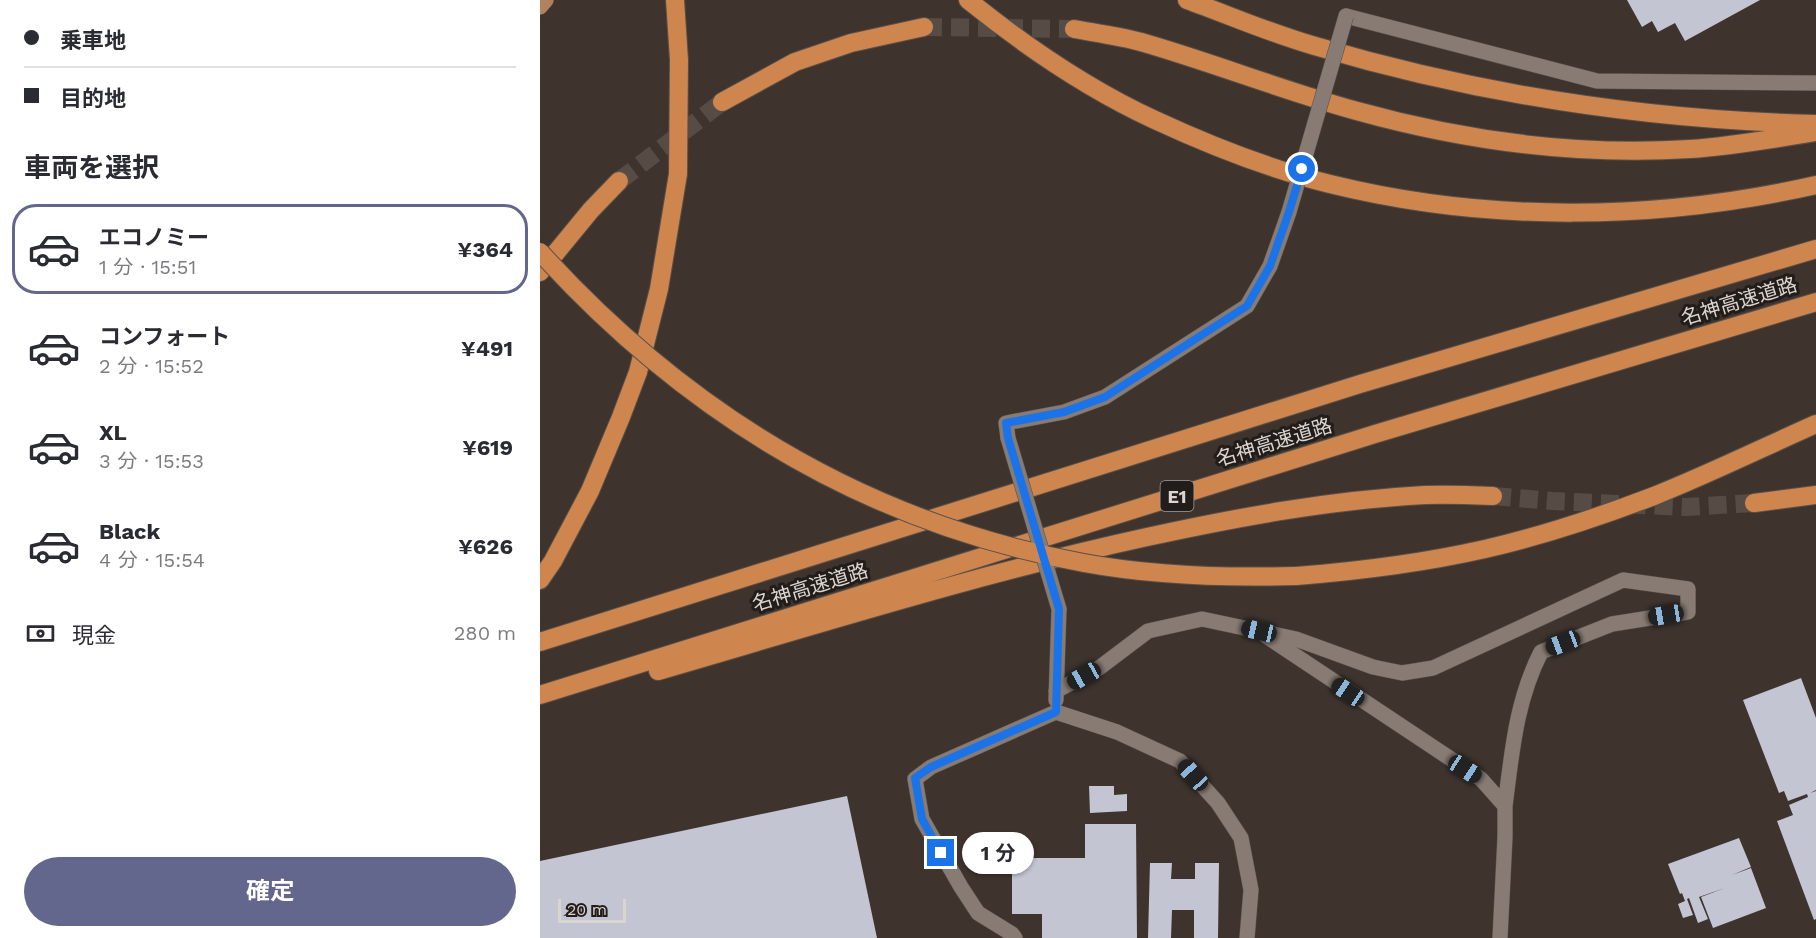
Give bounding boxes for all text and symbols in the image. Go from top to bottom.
text: 乗車地 [60,28,126,53]
text: 目的地 [60,86,126,111]
text: 車両を選択 [24,152,159,184]
route start [1288,155,1315,182]
icon: car [27,222,81,276]
text: エコノミー [99,225,209,250]
text: ¥364 [458,237,513,262]
text: 1 分 · 15:51 [99,255,196,279]
street label: 名神高速道路 [1678,272,1800,330]
icon: car [27,321,81,375]
text: コンフォート [99,324,230,349]
text: ¥491 [461,336,513,361]
text: 2 分 · 15:52 [99,354,204,378]
street label: 名神高速道路 [1213,413,1335,471]
icon: car [27,420,81,474]
text: XL [99,420,127,445]
text: ¥619 [462,435,513,460]
text: 3 分 · 15:53 [99,449,204,473]
road number: E1 [1160,481,1194,511]
icon: car [27,519,81,573]
text: Black [99,519,160,544]
text: ¥626 [458,534,513,559]
text: 4 分 · 15:54 [99,548,205,572]
street label: 名神高速道路 [749,558,871,616]
car [1647,603,1685,627]
icon: cash [24,617,57,650]
car [1239,618,1279,644]
text: 280 m [454,621,516,645]
text: 現金 [72,623,116,648]
car [1543,628,1583,658]
car [1064,659,1104,693]
car [1328,674,1368,710]
car [1445,752,1485,786]
car [1174,756,1212,794]
callout: 1 分 [962,832,1034,874]
route end [927,839,954,866]
text: 1 分 [981,841,1015,865]
button: 確定 [24,857,516,926]
scale bar [558,896,626,924]
text: 20 m [567,900,607,919]

